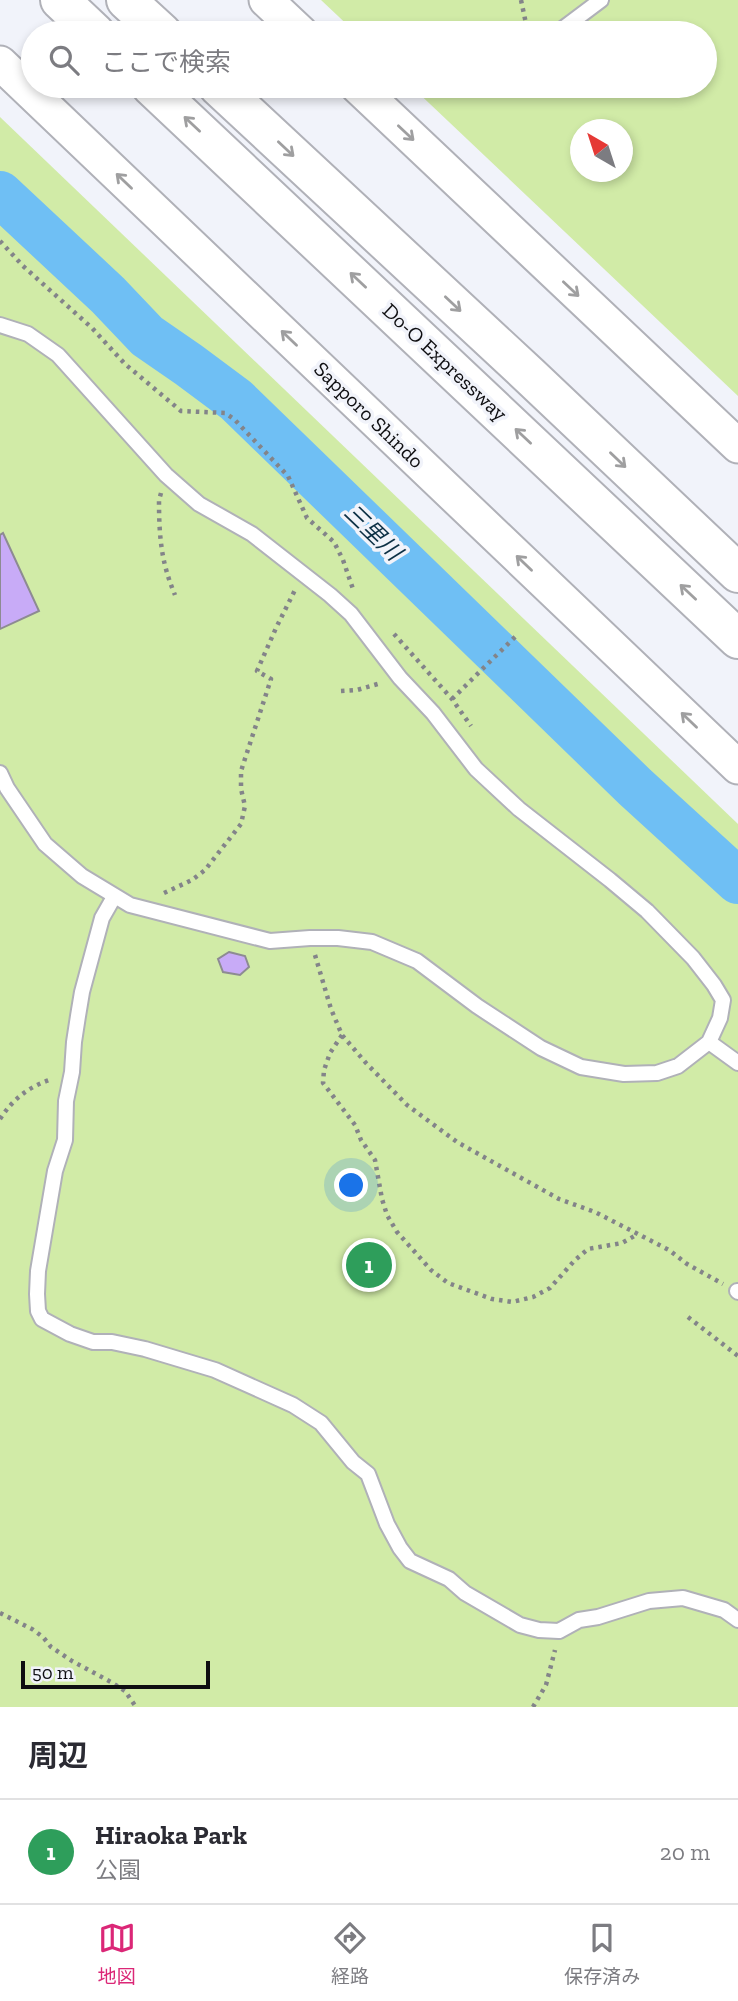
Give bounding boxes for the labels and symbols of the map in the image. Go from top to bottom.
one-way arrow [183,116,201,132]
north arrow [570,119,633,182]
one-way arrow [397,124,414,141]
one-way arrow [277,141,295,157]
one-way arrow [116,172,133,189]
one-way arrow [350,271,367,288]
one-way arrow [562,281,579,298]
one-way arrow [444,296,462,312]
street label: Do-O Expressway [378,298,513,426]
one-way arrow [280,330,298,347]
street label: Sapporo Shindo [309,356,429,473]
one-way arrow [515,427,532,444]
one-way arrow [610,451,627,468]
water label: 三里川 [338,498,410,568]
one-way arrow [516,554,533,571]
one-way arrow [680,584,697,601]
one-way arrow [680,711,697,728]
your location [334,1168,368,1202]
pin: 1 [346,1239,392,1291]
scale bar [21,1658,210,1690]

